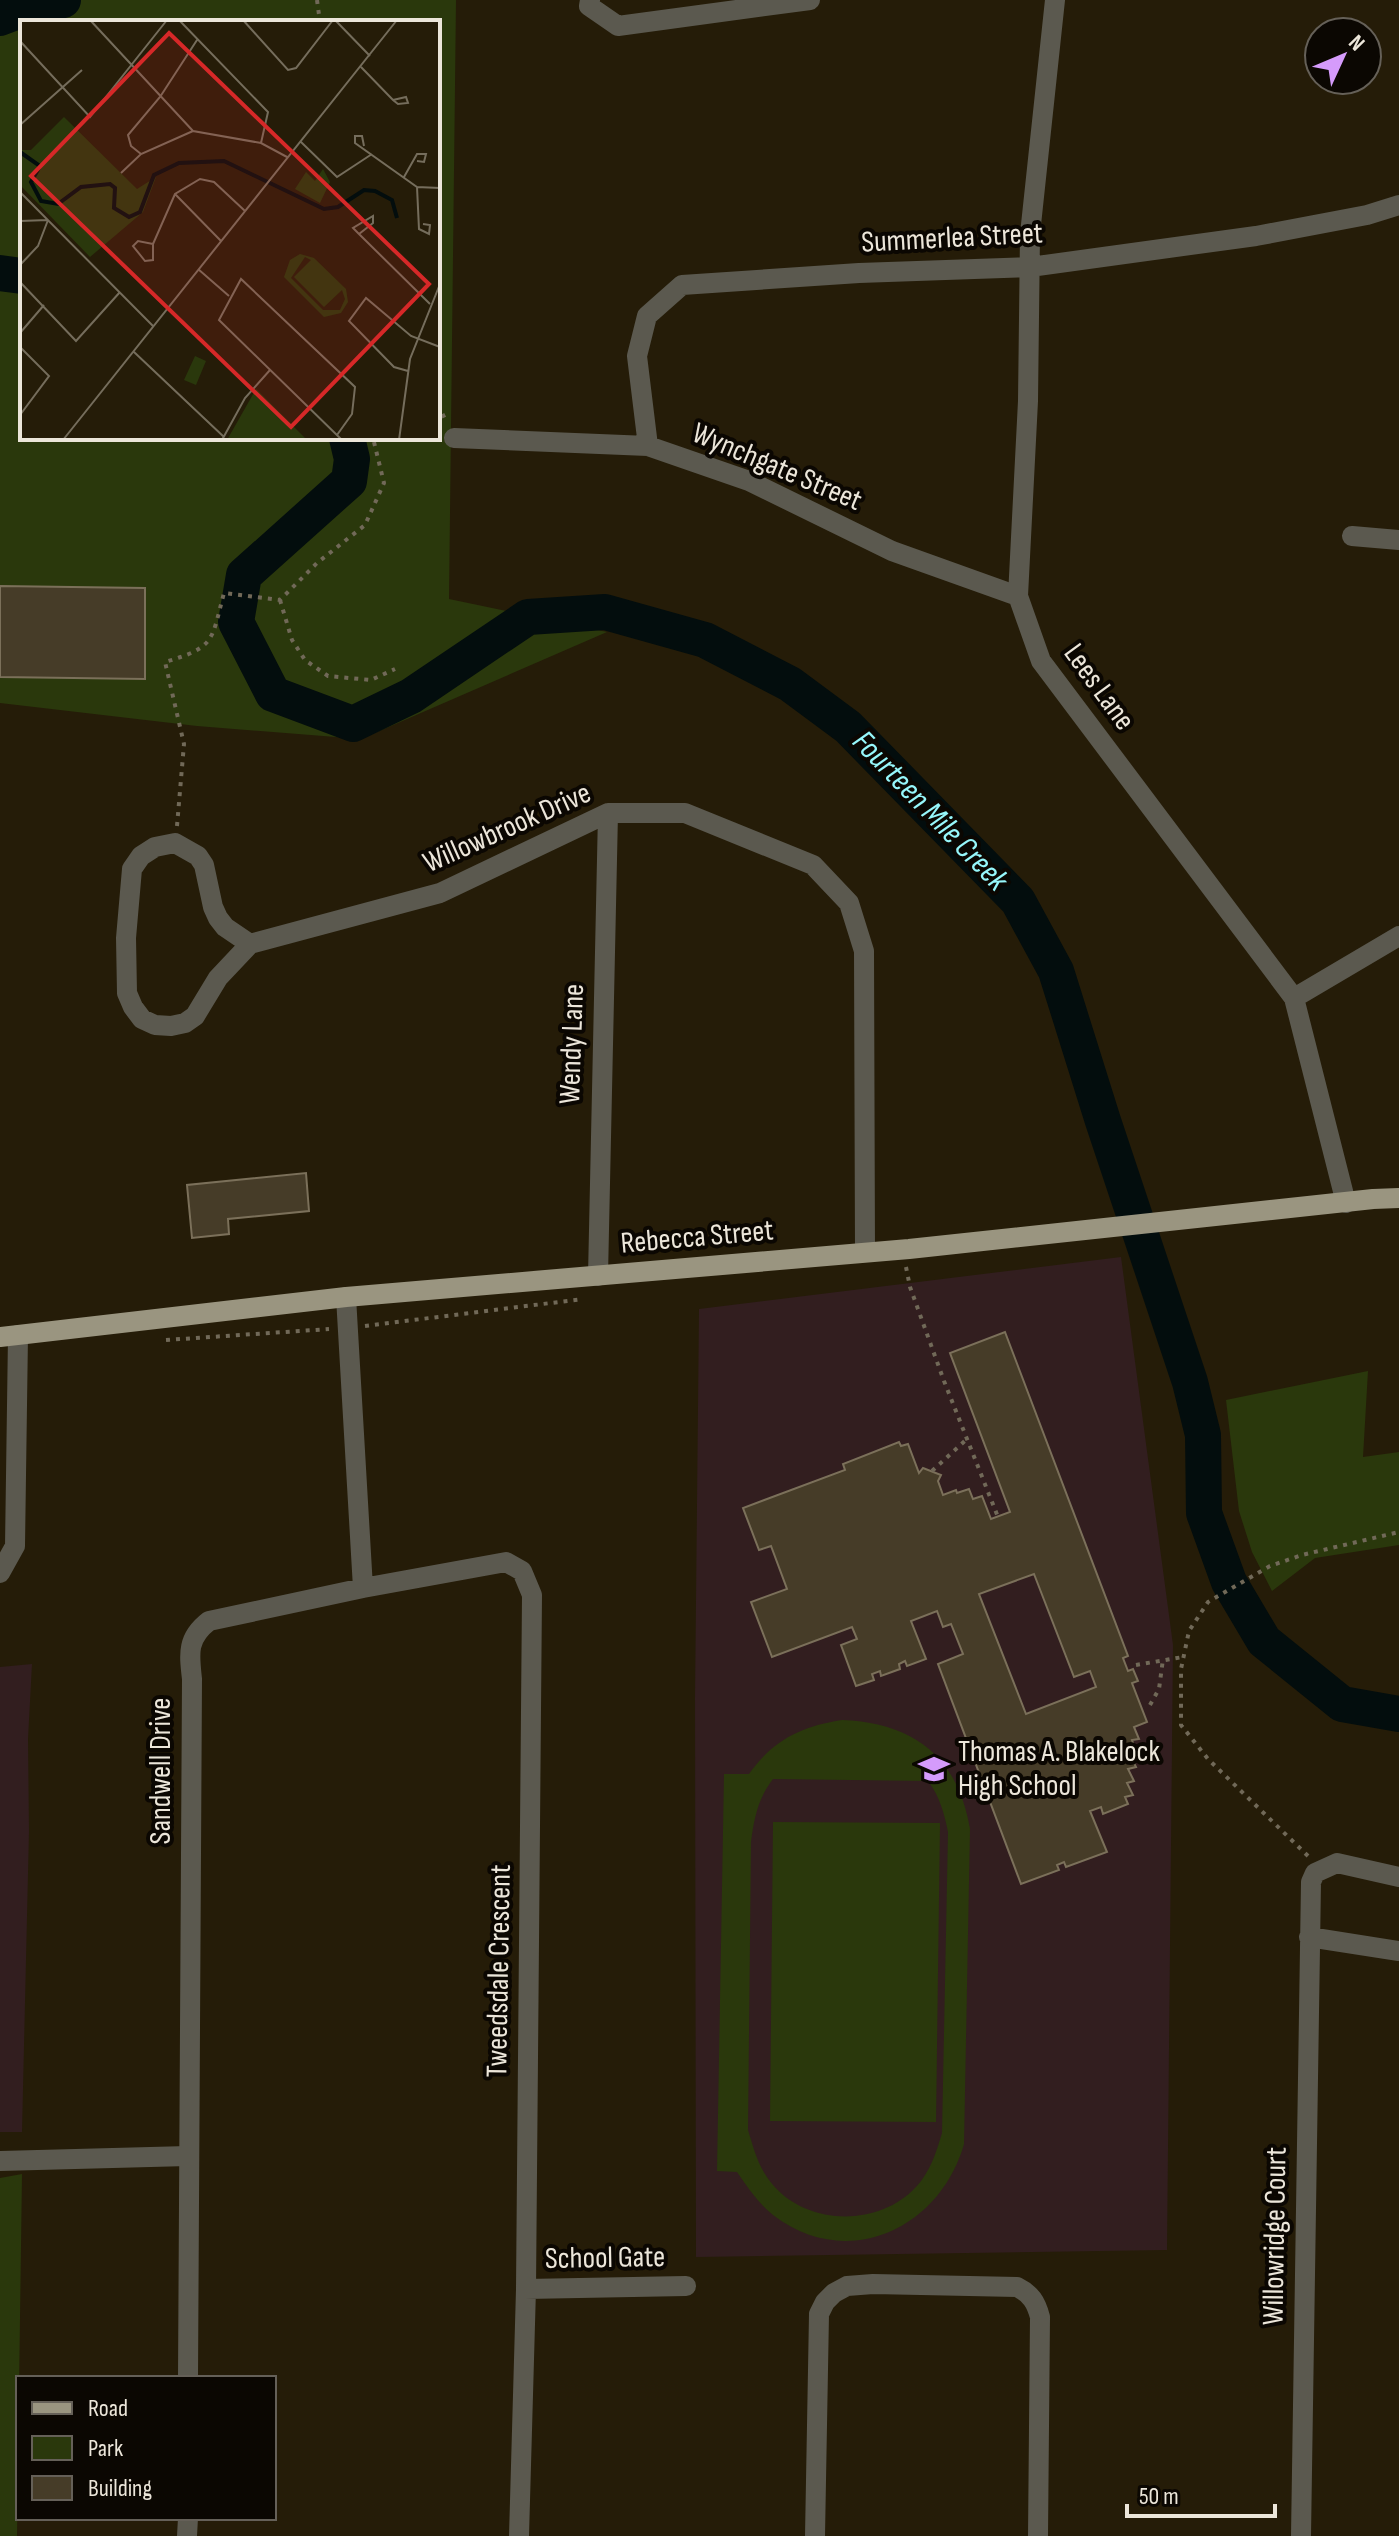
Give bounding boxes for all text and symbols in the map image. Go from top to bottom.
north arrow [1303,16,1383,96]
inset map [20,20,440,440]
text: N [1343,30,1370,57]
street label: Summerlea Street [860,215,1044,261]
street label: Wynchgate Street [687,415,867,519]
street label: Lees Lane [1056,637,1142,737]
water label: Fourteen Mile Creek [844,723,1017,900]
street label: Willowbrook Drive [418,775,596,881]
street label: Wendy Lane [552,983,592,1105]
street label: Rebecca Street [619,1212,775,1262]
street label: Sandwell Drive [143,1698,179,1844]
place label: Thomas A. Blakelock High School [958,1734,1161,1804]
school or university icon: Thomas A. Blakelock High School [917,1752,951,1786]
street label: Tweedsdale Crescent [479,1864,519,2078]
street label: Willowridge Court [1255,2147,1295,2325]
street label: School Gate [545,2239,665,2277]
legend [16,2376,276,2520]
text: Road [88,2394,128,2423]
text: Park [88,2434,123,2463]
scale bar [1127,2468,1275,2518]
text: Building [88,2474,152,2503]
text: 50 m [1139,2482,1179,2511]

